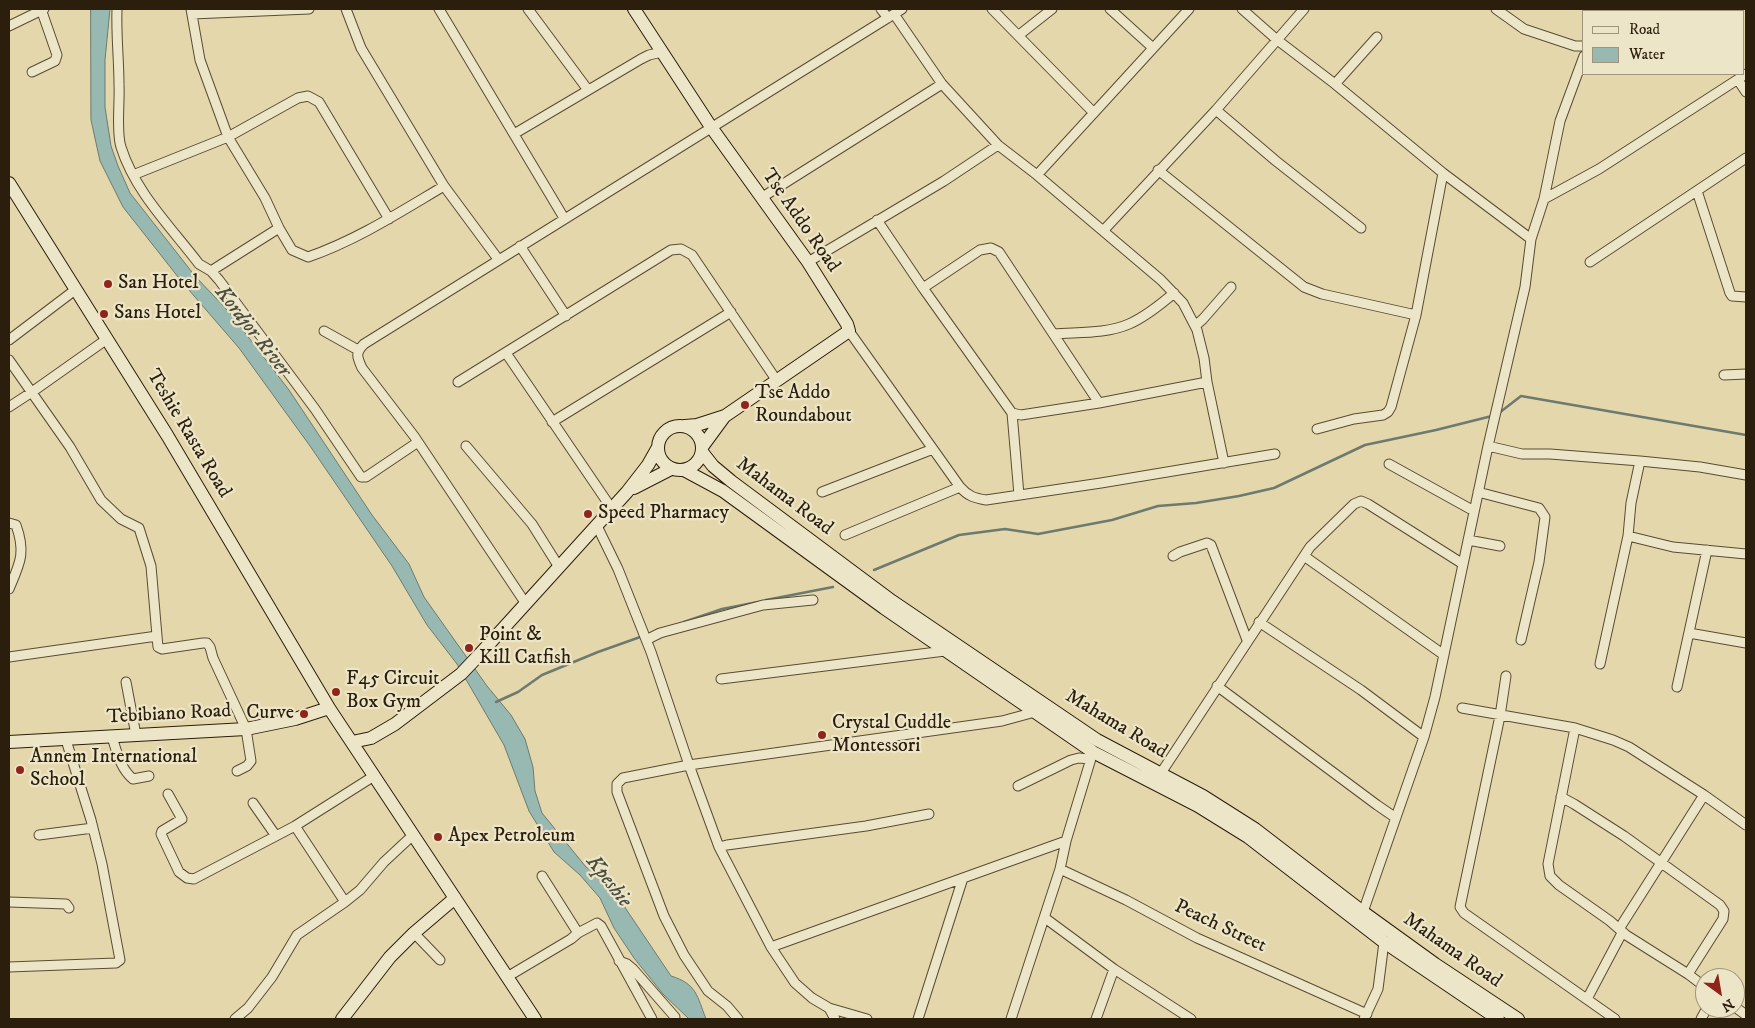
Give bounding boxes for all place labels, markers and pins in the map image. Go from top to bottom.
place label: San Hotel [118,272,199,296]
marker: San Hotel [102,278,114,290]
place label: Sans Hotel [114,302,201,326]
marker: Sans Hotel [98,308,110,320]
place label: Tse Addo Roundabout [755,382,852,429]
marker: Tse Addo Roundabout [739,399,751,411]
place label: Speed Pharmacy [598,502,729,526]
marker: Speed Pharmacy [582,508,594,520]
place label: Point & Kill Catfish [479,624,571,671]
marker: Point & Kill Catfish [463,642,475,654]
place label: F45 Circuit Box Gym [346,668,439,715]
marker: F45 Circuit Box Gym [330,686,342,698]
place label: Curve [246,702,294,726]
marker: Curve [298,708,310,720]
place label: Crystal Cuddle Montessori [832,712,951,759]
marker: Crystal Cuddle Montessori [816,729,828,741]
place label: Annem International School [30,746,197,793]
marker: Annem International School [14,764,26,776]
place label: Apex Petroleum [448,825,575,849]
marker: Apex Petroleum [432,831,444,843]

